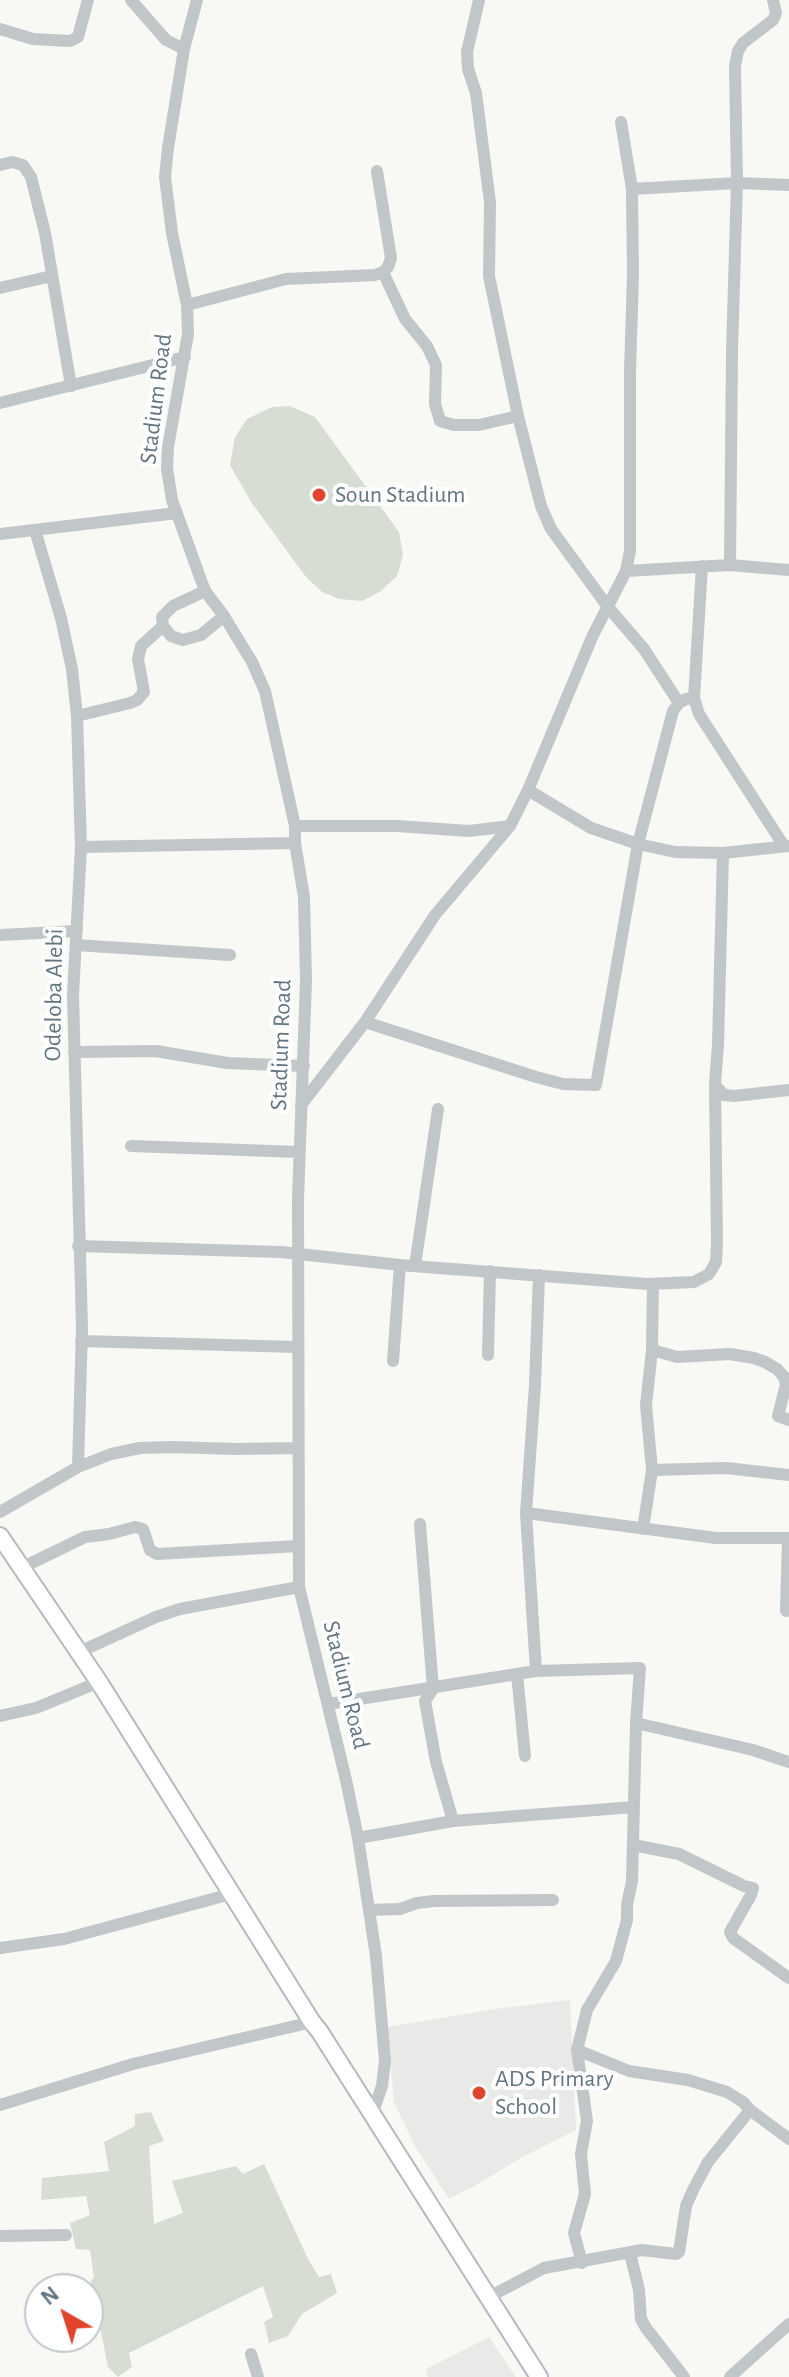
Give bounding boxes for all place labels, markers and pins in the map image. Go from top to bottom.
place label: Soun Stadium [335,481,465,509]
marker: Soun Stadium [310,486,328,504]
place label: ADS Primary School [495,2065,614,2121]
marker: ADS Primary School [470,2084,488,2102]

